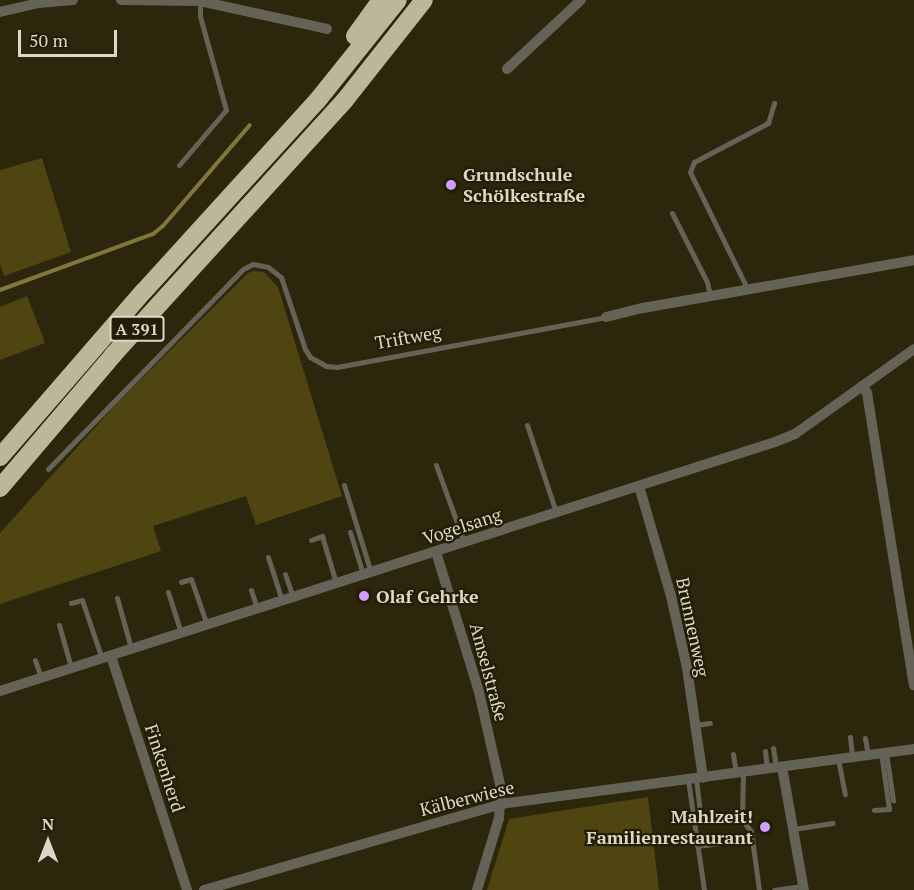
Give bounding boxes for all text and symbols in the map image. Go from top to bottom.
scale bar [21,18,120,56]
text: 50 m [29,28,68,52]
place label: Grundschule Schölkestraße [463,164,585,207]
marker: Grundschule Schölkestraße [444,178,458,192]
road number: A 391 [108,316,166,342]
street label: Triftweg [373,321,443,353]
street label: Vogelsang [420,503,504,549]
street label: Brunnenweg [672,575,714,679]
place label: Olaf Gehrke [376,585,479,607]
marker: Olaf Gehrke [357,589,371,603]
street label: Amselstraße [465,620,513,724]
street label: Finkenherd [141,721,189,815]
street label: Kälberwiese [418,776,516,820]
place label: Mahlzeit! Familienrestaurant [586,806,753,848]
north arrow [18,812,78,872]
text: N [42,813,54,835]
marker: Mahlzeit! Familienrestaurant [758,820,772,834]

